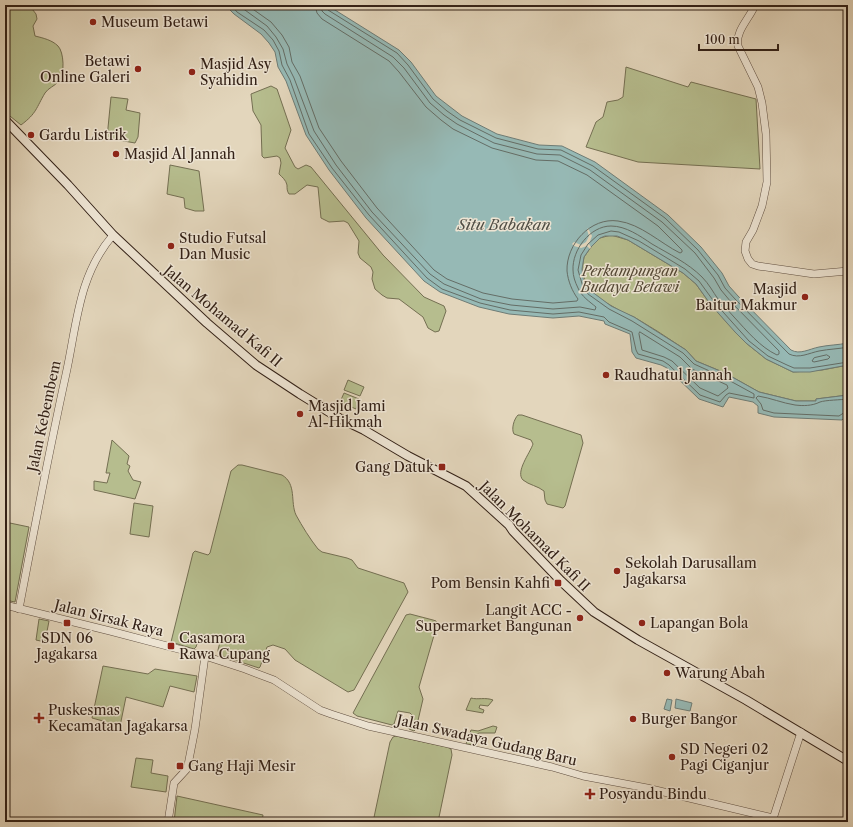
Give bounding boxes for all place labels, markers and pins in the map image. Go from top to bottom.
place label: Museum Betawi [101,13,208,31]
marker: Museum Betawi [88,17,98,27]
place label: Betawi Online Galeri [40,52,130,86]
place label: Masjid Asy Syahidin [200,55,272,89]
marker: Betawi Online Galeri [133,64,143,74]
marker: Masjid Asy Syahidin [187,67,197,77]
place label: Gardu Listrik [39,126,128,144]
marker: Gardu Listrik [26,130,36,140]
place label: Masjid Al Jannah [124,145,236,163]
marker: Masjid Al Jannah [111,149,121,159]
place label: Studio Futsal Dan Music [179,229,266,263]
marker: Studio Futsal Dan Music [166,241,176,251]
place label: Masjid Baitur Makmur [696,280,797,314]
marker: Masjid Baitur Makmur [800,292,810,302]
place label: Raudhatul Jannah [614,366,732,384]
marker: Raudhatul Jannah [601,370,611,380]
place label: Masjid Jami Al-Hikmah [307,397,385,431]
marker: Masjid Jami Al-Hikmah [295,409,305,419]
place label: Gang Datuk [355,458,435,476]
marker: Gang Datuk [437,462,447,472]
place label: Sekolah Darusallam Jagakarsa [623,554,757,588]
marker: Sekolah Darusallam Jagakarsa [612,566,622,576]
place label: Pom Bensin Kahfi [431,574,550,592]
marker: Pom Bensin Kahfi [553,578,563,588]
place label: Langit ACC - Supermarket Bangunan [415,601,572,635]
marker: Langit ACC - Supermarket Bangunan [575,613,585,623]
place label: Lapangan Bola [650,614,749,632]
marker: SDN 06 Jagakarsa [62,618,72,628]
marker: Lapangan Bola [637,618,647,628]
place label: SDN 06 Jagakarsa [34,629,98,663]
place label: Casamora Rawa Cupang [179,629,271,663]
marker: Casamora Rawa Cupang [166,641,176,651]
place label: Warung Abah [674,664,766,682]
marker: Warung Abah [662,668,672,678]
place label: Puskesmas Kecamatan Jagakarsa [48,701,188,735]
place label: Burger Bangor [641,710,738,728]
marker: Puskesmas Kecamatan Jagakarsa [33,712,45,724]
marker: Burger Bangor [628,714,638,724]
place label: SD Negeri 02 Pagi Ciganjur [680,740,769,774]
marker: SD Negeri 02 Pagi Ciganjur [667,752,677,762]
place label: Gang Haji Mesir [188,757,296,775]
marker: Gang Haji Mesir [175,761,185,771]
place label: Posyandu Bindu [599,785,707,803]
marker: Posyandu Bindu [584,788,596,800]

